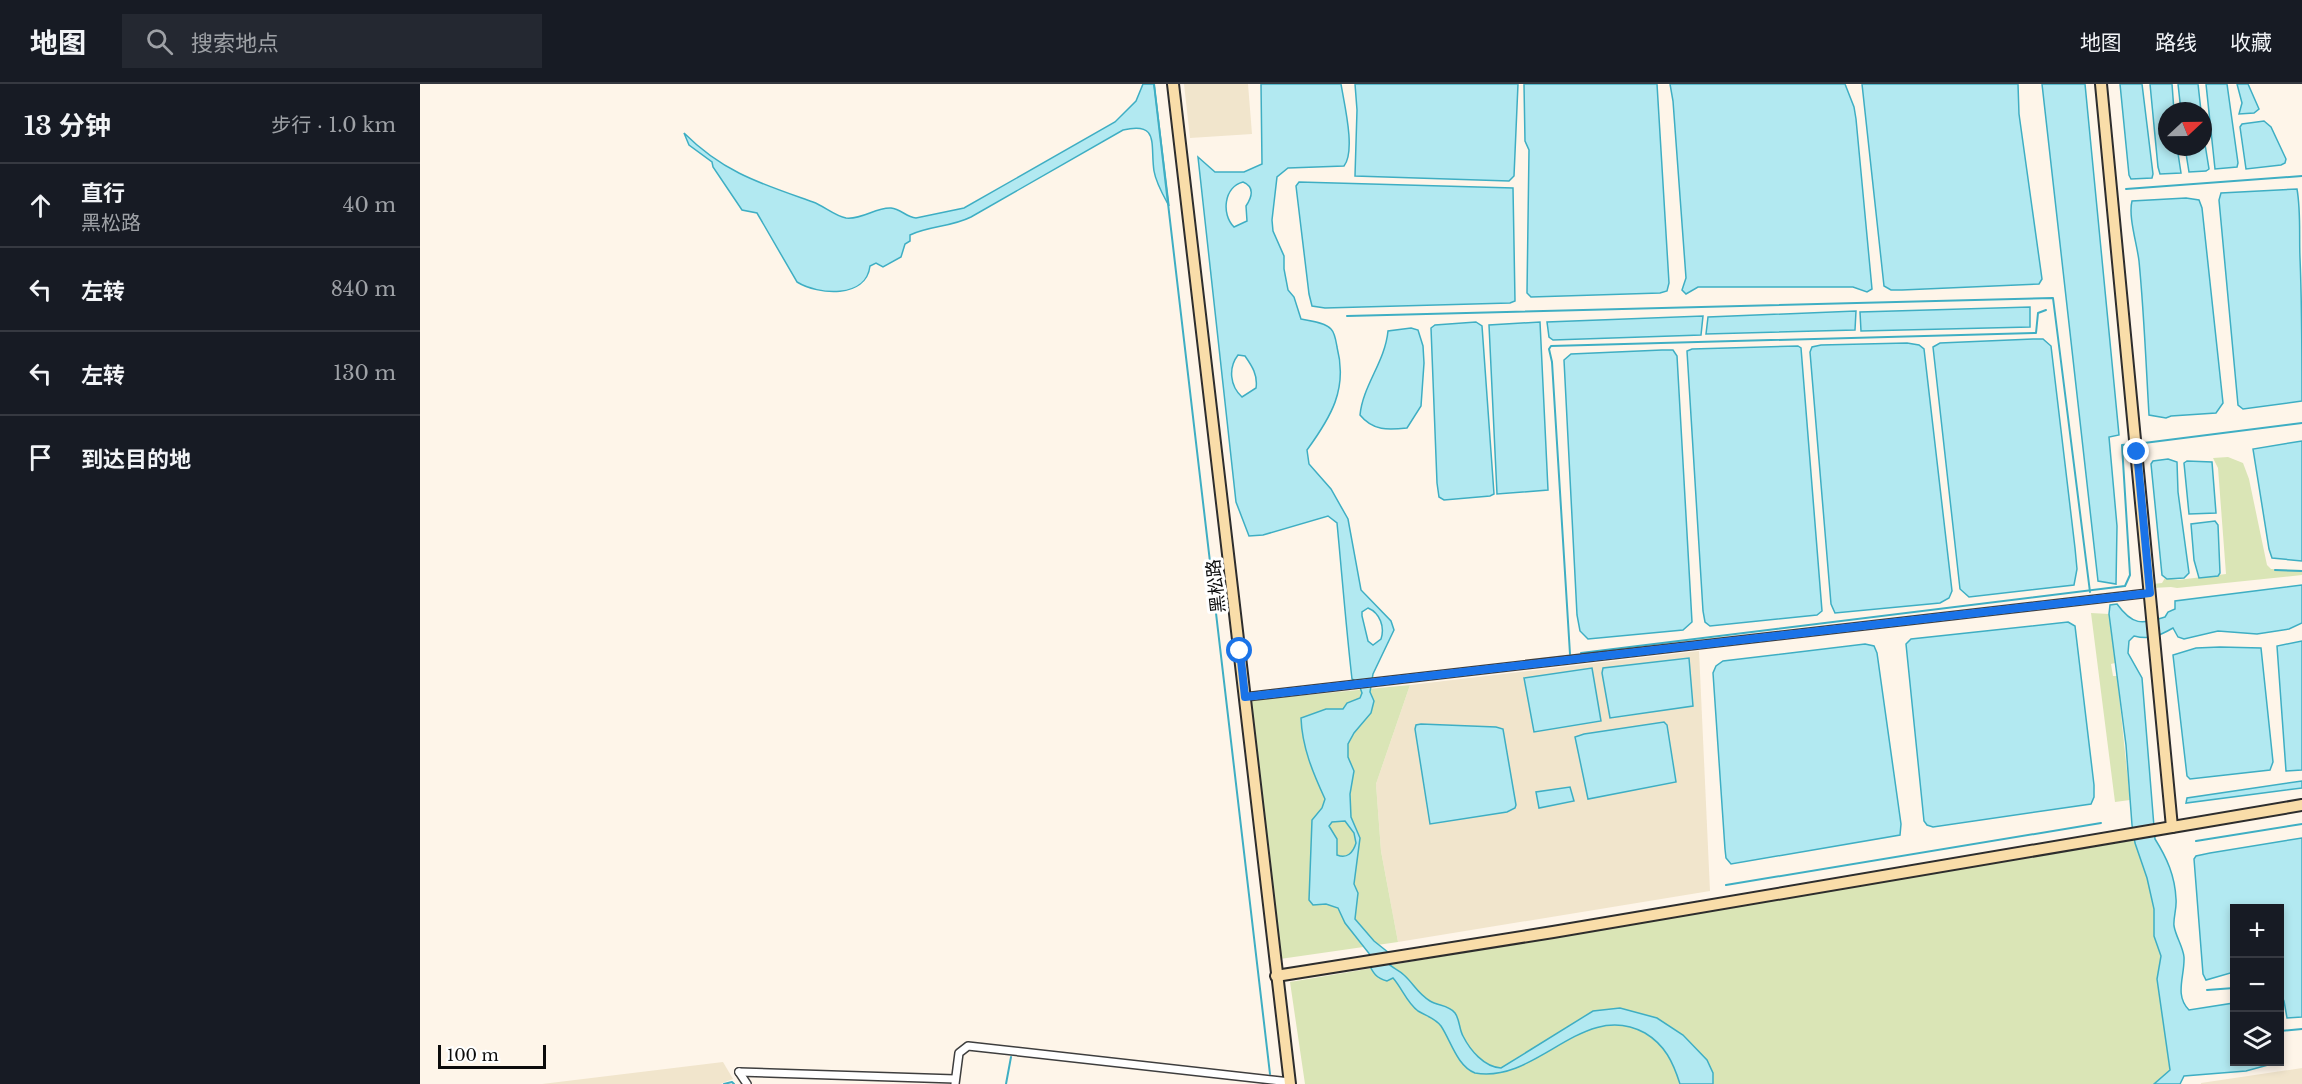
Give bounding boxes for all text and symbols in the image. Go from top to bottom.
search box [122,14,542,68]
icon: search [143,25,176,58]
text: 地图 [30,26,86,61]
text: 搜索地点 [191,30,279,57]
text: 地图 [2080,30,2122,56]
text: 路线 [2155,30,2197,56]
text: 收藏 [2230,30,2272,56]
north arrow [2158,102,2212,156]
text: 13 分钟 [24,110,111,142]
text: 步行 · 1.0 km [271,113,396,137]
text: 直行 [81,180,125,207]
icon: ahead [24,189,57,222]
text: 40 m [343,193,396,217]
text: 黑松路 [81,211,141,235]
icon: left [24,273,57,306]
text: 840 m [331,277,396,301]
text: 左转 [81,278,125,305]
icon: left [24,357,57,390]
text: 130 m [333,361,396,385]
text: 左转 [81,362,125,389]
route end [2123,438,2149,464]
icon: arrive [24,441,57,474]
text: 到达目的地 [81,446,191,473]
street label: 黑松路 [1202,558,1230,614]
route start [1226,637,1252,663]
map controls [2230,904,2284,1066]
button: + [2230,904,2284,958]
button: − [2230,958,2284,1012]
button: layers [2230,1012,2284,1066]
scale bar [438,1042,546,1070]
text: 100 m [447,1045,499,1065]

